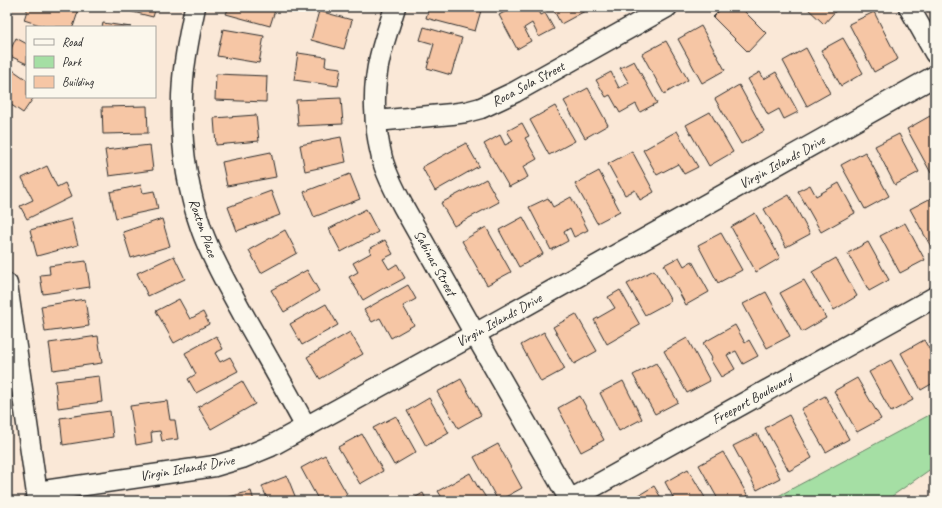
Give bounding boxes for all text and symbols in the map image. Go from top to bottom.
legend [26,26,156,98]
text: Road [62,34,84,50]
text: Park [62,54,83,70]
street label: Roca Sola Street [489,57,568,110]
text: Building [62,74,94,90]
street label: Virgin Islands Drive [736,131,829,193]
street label: Roxton Place [185,197,221,261]
street label: Sabinas Street [410,227,461,301]
street label: Virgin Islands Drive [453,289,546,351]
street label: Freeport Boulevard [709,369,797,428]
street label: Virgin Islands Drive [139,451,237,485]

